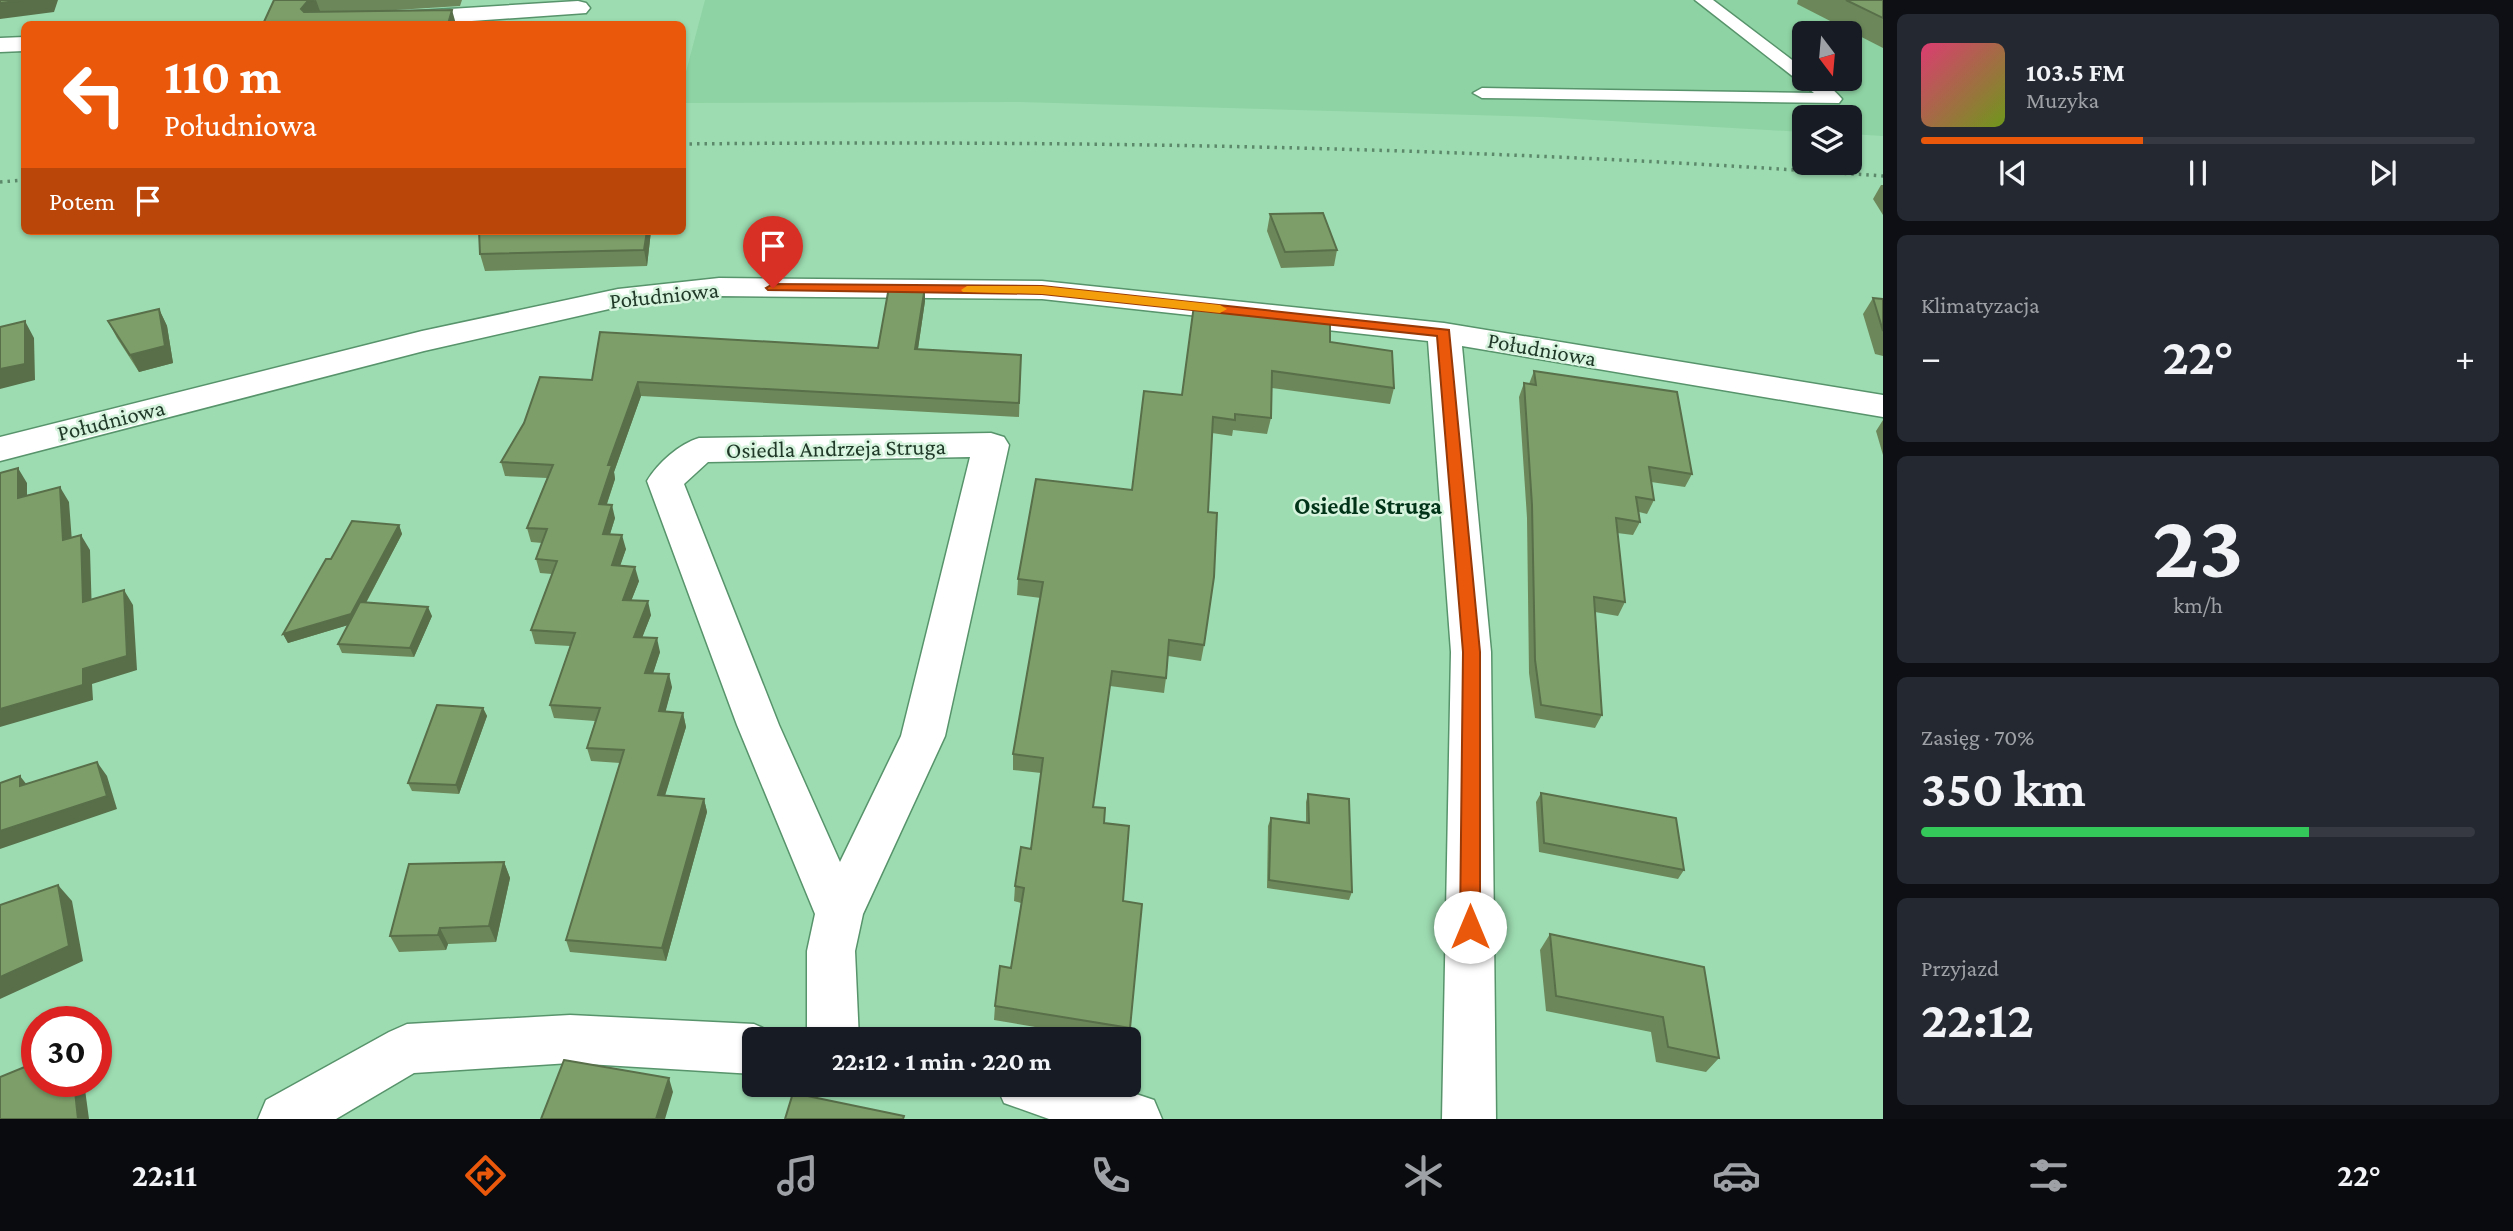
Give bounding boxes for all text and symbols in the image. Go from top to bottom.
north arrow [1792,21,1862,91]
map controls [1792,21,1862,175]
icon: left [49,49,140,140]
text: 110 m [164,49,281,104]
text: 103.5 FM [2026,58,2125,87]
text: Muzyka [2026,87,2099,113]
button: layers [1792,105,1862,175]
text: Południowa [164,107,317,143]
icon: previous [1994,154,2032,192]
icon: pause [2179,154,2217,192]
icon: next [2364,154,2402,192]
icon: arrive [129,182,167,220]
text: Potem [49,187,115,216]
pin [743,216,803,288]
icon: arrive [754,227,792,265]
street label: Południowa [608,276,720,314]
text: Klimatyzacja [1921,292,2040,318]
street label: Południowa [1486,327,1599,371]
text: 22° [2162,327,2234,385]
text: − [1921,336,1941,378]
text: + [2455,336,2475,378]
street label: Południowa [54,394,168,446]
street label: Osiedla Andrzeja Struga [726,433,947,463]
district label: Osiedle Struga [1294,492,1442,519]
text: 23 [2153,495,2243,597]
text: km/h [2173,592,2223,618]
text: Zasięg · 70% [1921,724,2034,750]
text: 350 km [1921,759,2086,817]
position arrow [1433,890,1507,964]
text: Przyjazd [1921,955,1999,981]
text: 22:12 [1921,990,2034,1048]
speed limit sign: 30 [21,1006,112,1097]
text: 22:12 · 1 min · 220 m [832,1047,1051,1076]
icon: directions [461,1151,510,1200]
icon: music [773,1151,822,1200]
icon: phone [1086,1151,1135,1200]
icon: climate [1399,1151,1448,1200]
icon: car [1712,1151,1761,1200]
icon: filters [2024,1151,2073,1200]
text: 22:11 [132,1157,197,1193]
text: 22° [2337,1157,2381,1193]

